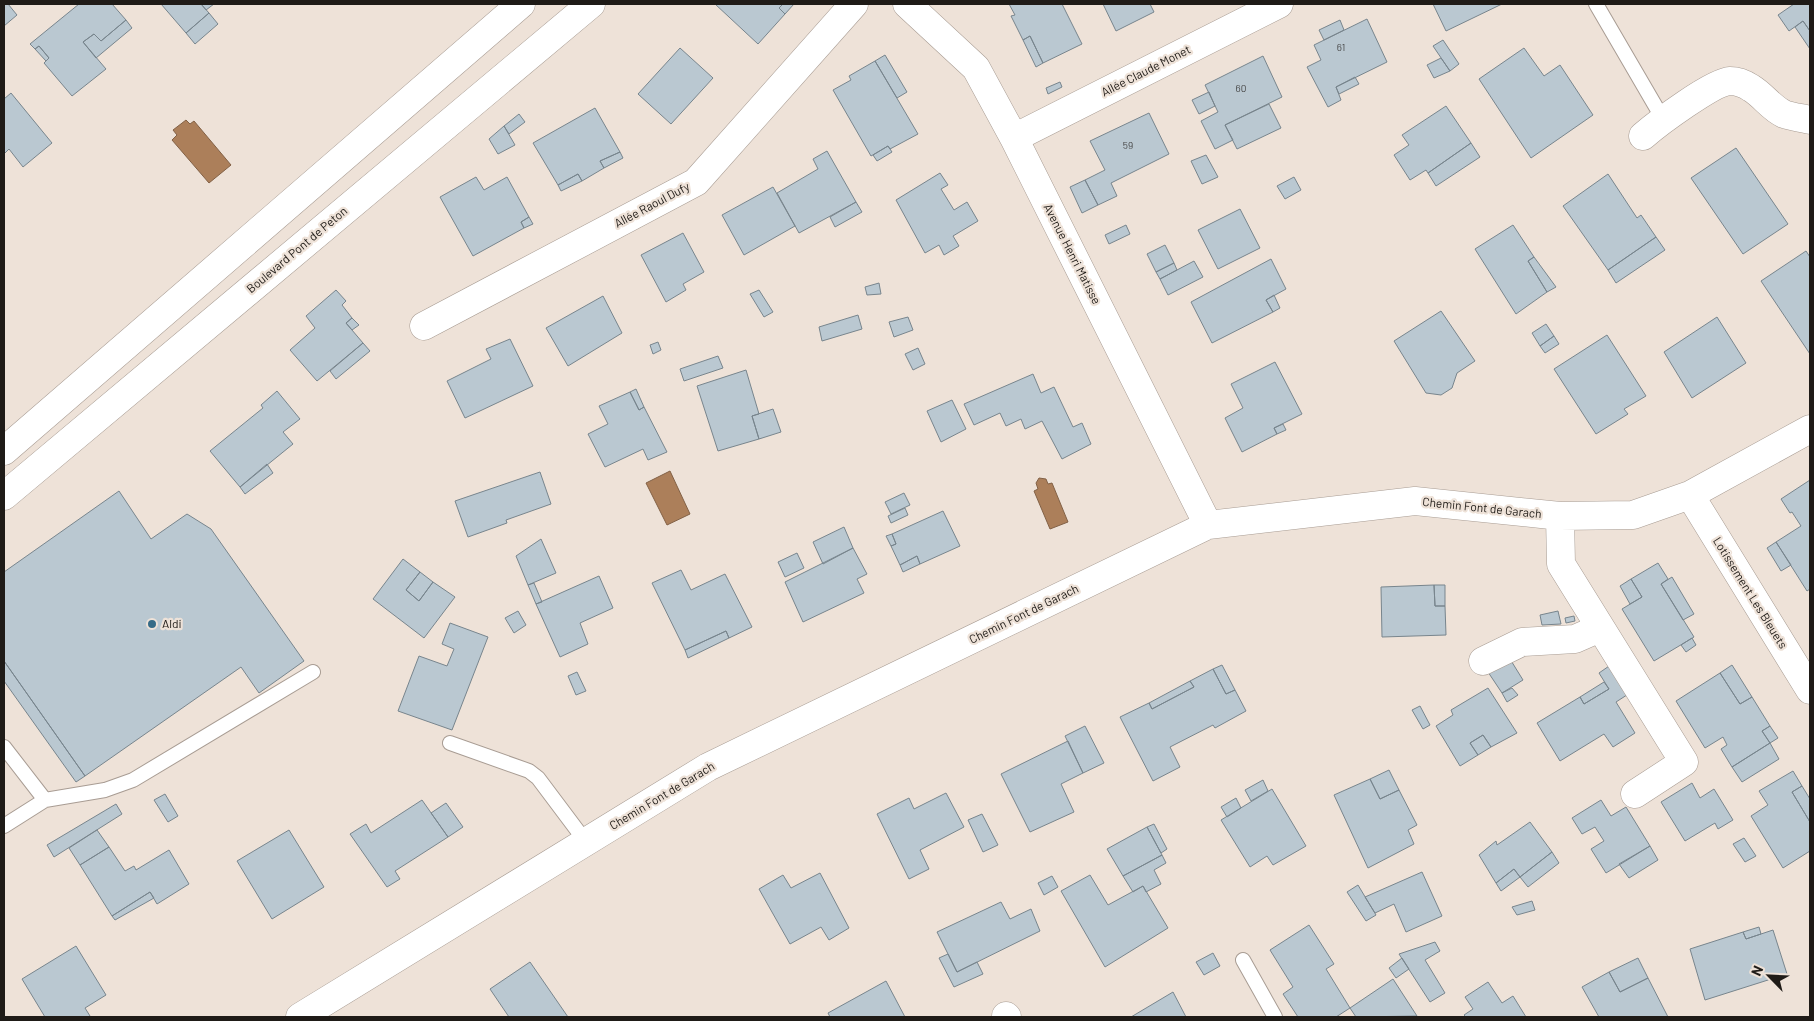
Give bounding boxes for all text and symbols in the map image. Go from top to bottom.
house number: 61 [1337,41,1345,53]
street label: Allée Claude Monet [1099,42,1192,99]
house number: 60 [1236,82,1246,94]
house number: 59 [1123,139,1133,151]
street label: Allée Raoul Dufy [612,178,692,230]
street label: Avenue Henri Matisse [1041,201,1104,306]
street label: Boulevard Pont de Peton [243,203,349,295]
street label: Chemin Font de Garach [1422,494,1542,520]
street label: Lotissement Les Bleuets [1711,534,1791,651]
street label: Chemin Font de Garach [967,581,1081,646]
place label: Aldi [162,616,182,630]
marker: Aldi [146,618,158,630]
street label: Chemin Font de Garach [606,758,717,832]
north arrow [1744,951,1794,1001]
text: N [1747,963,1766,978]

